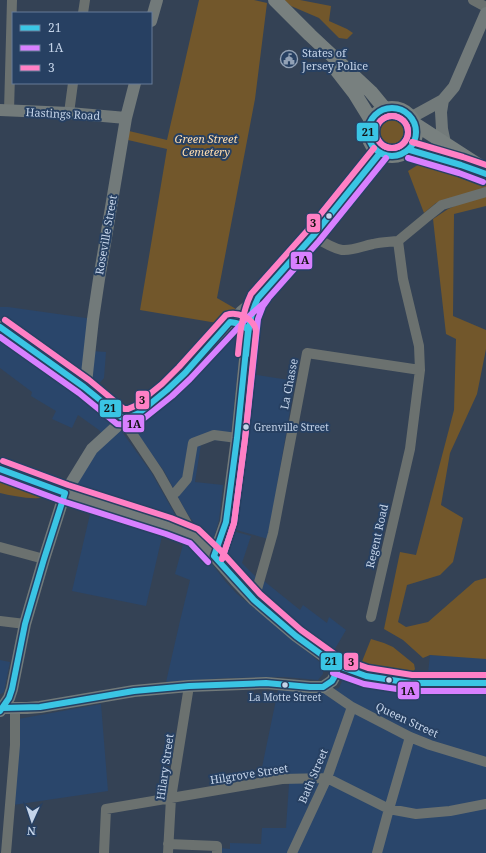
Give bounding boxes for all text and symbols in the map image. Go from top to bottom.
legend [12,12,152,84]
text: 21 [48,19,61,36]
text: 1A [48,39,64,56]
place label: States of Jersey Police [301,45,368,73]
public building icon: States of Jersey Police [279,49,299,69]
text: 3 [48,59,55,76]
street label: Hastings Road [25,104,101,123]
line badge: 21 [356,122,379,142]
text: 21 [362,124,374,139]
park label: Green Street Cemetery [175,131,238,159]
street label: Roseville Street [91,194,120,276]
unlabelled marker [324,211,334,221]
line badge: 3 [306,213,321,233]
text: 3 [310,215,316,230]
line badge: 1A [290,251,313,270]
text: 1A [295,252,310,267]
street label: La Chasse [276,357,301,411]
line badge: 3 [135,390,150,410]
text: 3 [139,392,145,407]
line badge: 21 [99,399,122,418]
text: 21 [104,400,116,415]
line badge: 1A [122,414,145,433]
text: 1A [127,416,142,431]
place label: Grenville Street [254,420,329,434]
marker: Grenville Street [241,422,251,432]
street label: Regent Road [362,502,391,569]
line badge: 21 [320,652,343,671]
line badge: 3 [343,652,359,671]
text: 21 [325,653,337,668]
text: 3 [348,654,354,669]
unlabelled marker [384,675,394,685]
marker: La Motte Street [280,680,290,690]
line badge: 1A [397,681,420,700]
text: 1A [401,683,416,698]
place label: La Motte Street [249,690,322,704]
street label: Queen Street [373,698,441,741]
street label: Hilary Street [152,733,177,801]
street label: Bath Street [294,746,331,805]
street label: Hilgrove Street [209,760,289,787]
north arrow [12,801,52,841]
text: N [26,824,36,839]

